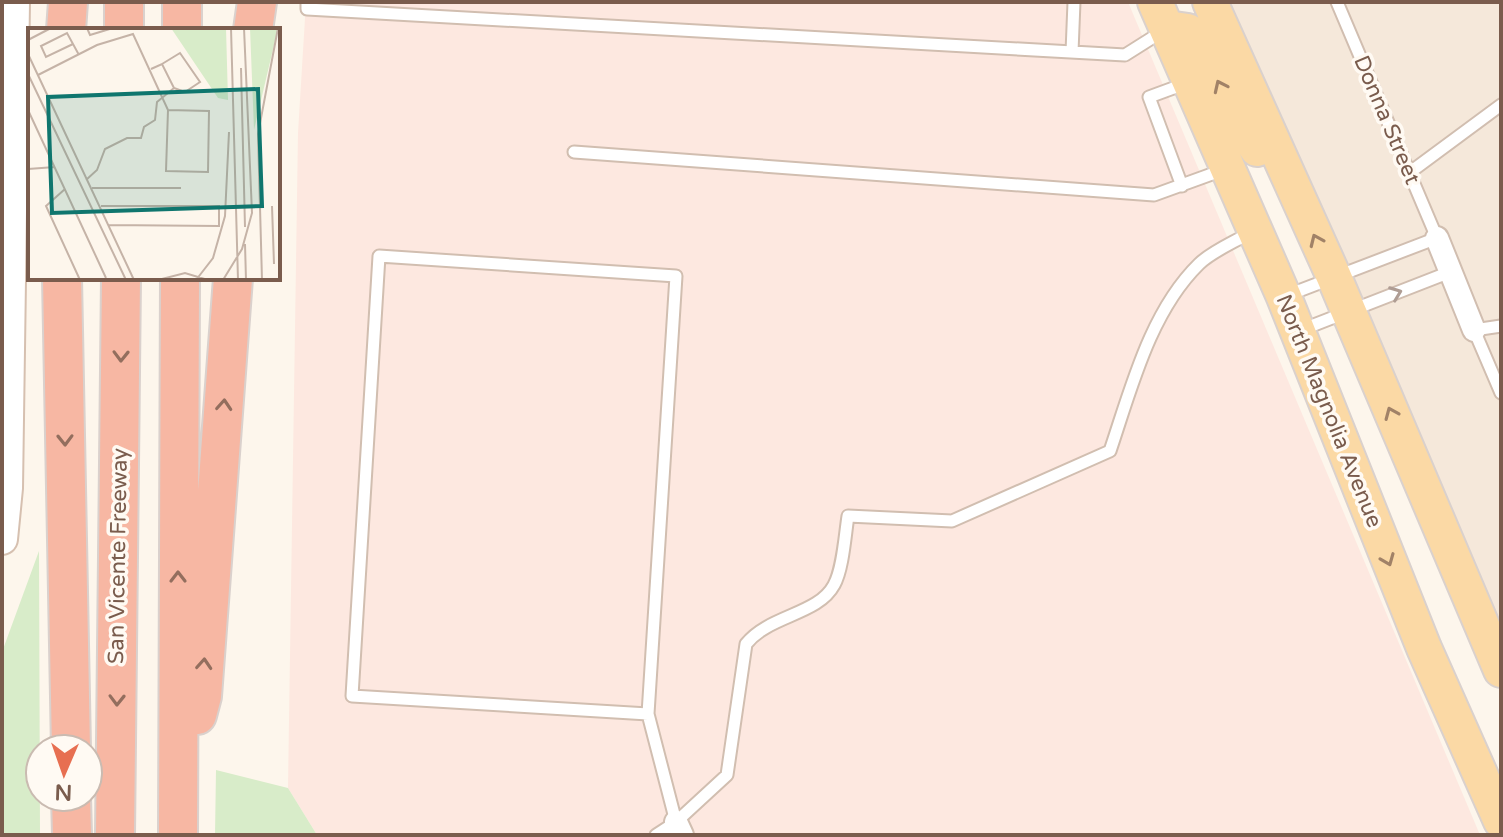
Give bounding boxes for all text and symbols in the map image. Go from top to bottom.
inset map [28,28,280,280]
street label: Donna Street [1348,52,1426,188]
one-way arrow [1214,79,1230,94]
one-way arrow [1310,234,1326,249]
one-way arrow [1388,286,1402,303]
street label: North Magnolia Avenue [1270,291,1388,531]
one-way arrow [112,350,129,363]
one-way arrow [215,398,232,411]
one-way arrow [1385,407,1401,422]
one-way arrow [56,434,74,447]
street label: San Vicente Freeway [103,448,133,664]
one-way arrow [1378,552,1395,566]
one-way arrow [169,570,187,583]
one-way arrow [195,657,212,670]
one-way arrow [108,694,126,707]
north arrow [24,733,104,813]
text: N [54,779,73,805]

